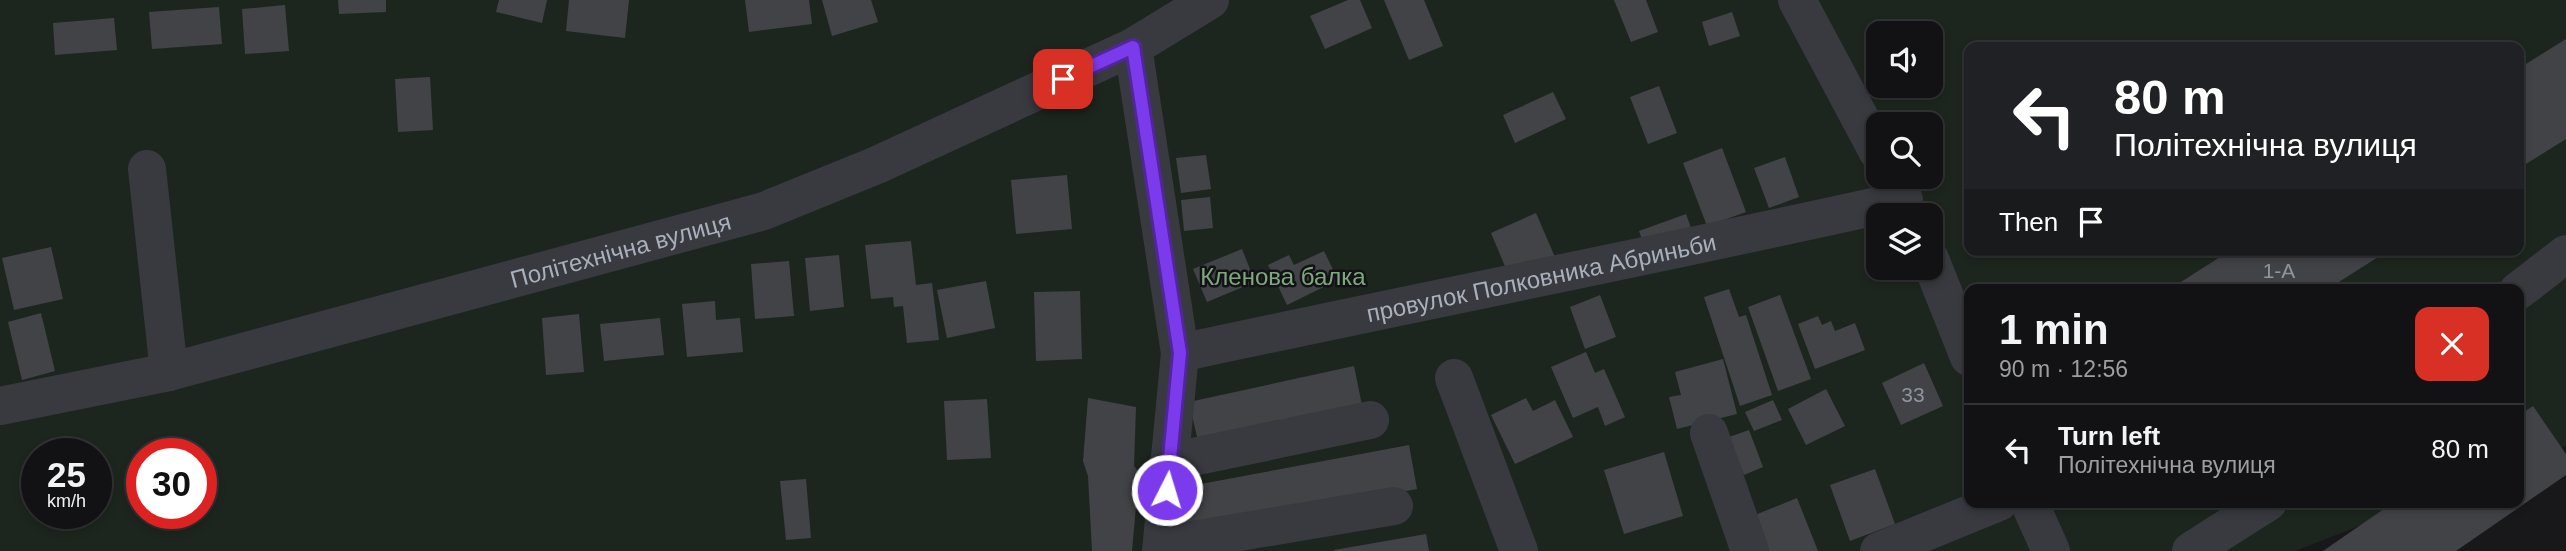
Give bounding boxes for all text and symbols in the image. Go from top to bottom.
map controls [1866,21,1943,280]
button: sound [1866,21,1943,98]
pin [1033,49,1093,109]
icon: arrive [1044,60,1082,98]
icon: left [1999,70,2090,161]
text: 80 m [2114,70,2226,124]
button: search [1866,112,1943,189]
text: Політехнічна вулиця [2114,127,2417,163]
button: layers [1866,203,1943,280]
icon: arrive [2072,203,2110,241]
street label: Політехнічна вулиця [507,207,734,293]
text: Then [1999,207,2058,237]
street label: провулок Полковника Абриньби [1364,228,1718,327]
house number: 1-А [2263,259,2295,282]
park label: Кленова балка [1200,263,1366,290]
text: 1 min [1999,306,2109,353]
button: close [2415,307,2489,381]
text: 90 m · 12:56 [1999,356,2128,382]
house number: 33 [1901,383,1925,406]
text: Turn left [2058,421,2160,451]
icon: left [1999,431,2037,469]
text: 80 m [2431,434,2489,464]
speed limit sign: 30 [126,438,217,529]
text: Політехнічна вулиця [2058,452,2276,478]
position arrow [1130,453,1204,527]
text: 25 [47,455,86,494]
text: km/h [47,491,86,511]

